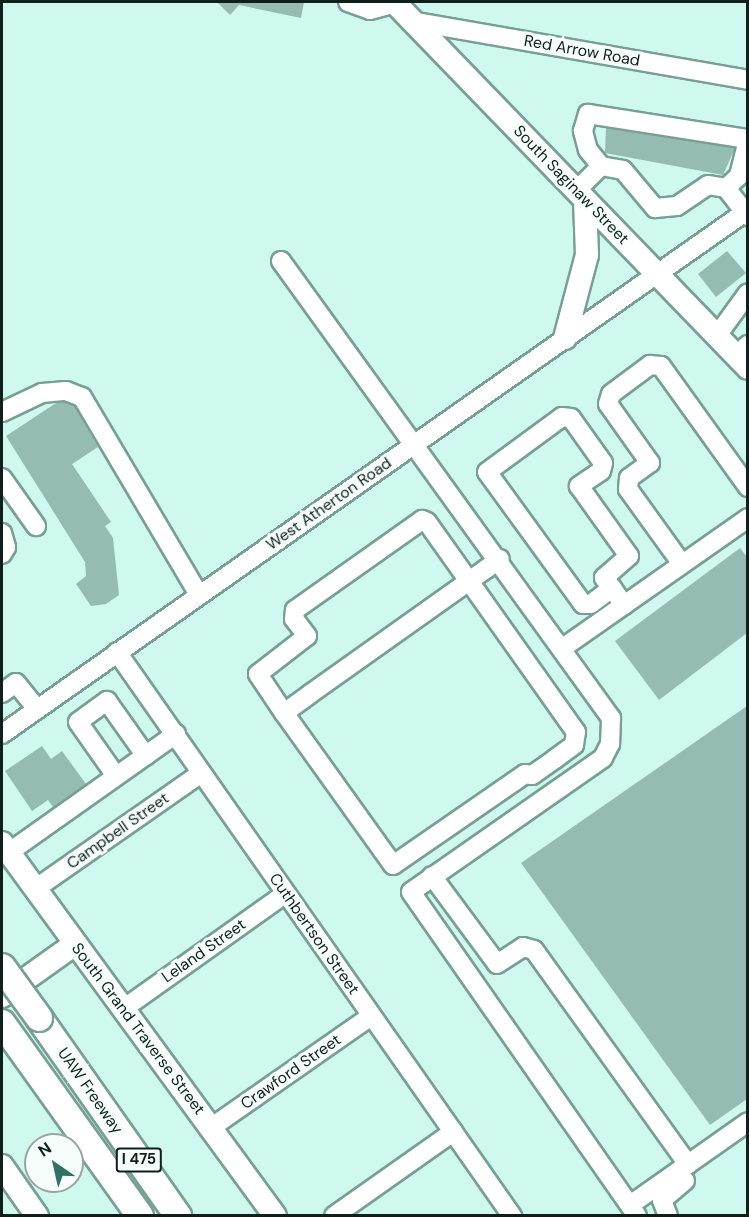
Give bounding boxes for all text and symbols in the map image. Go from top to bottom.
street label: Red Arrow Road [522,31,642,71]
street label: South Saginaw Street [509,122,633,248]
street label: West Atherton Road [263,454,395,554]
street label: Campbell Street [63,789,173,873]
street label: Cuthbertson Street [265,870,363,998]
street label: Leland Street [158,915,250,987]
street label: South Grand Traverse Street [67,939,209,1119]
street label: Crawford Street [237,1030,345,1114]
street label: UAW Freeway [53,1044,127,1138]
north arrow [24,1133,84,1193]
text: N [34,1137,55,1161]
road number: I 475 [115,1148,163,1172]

